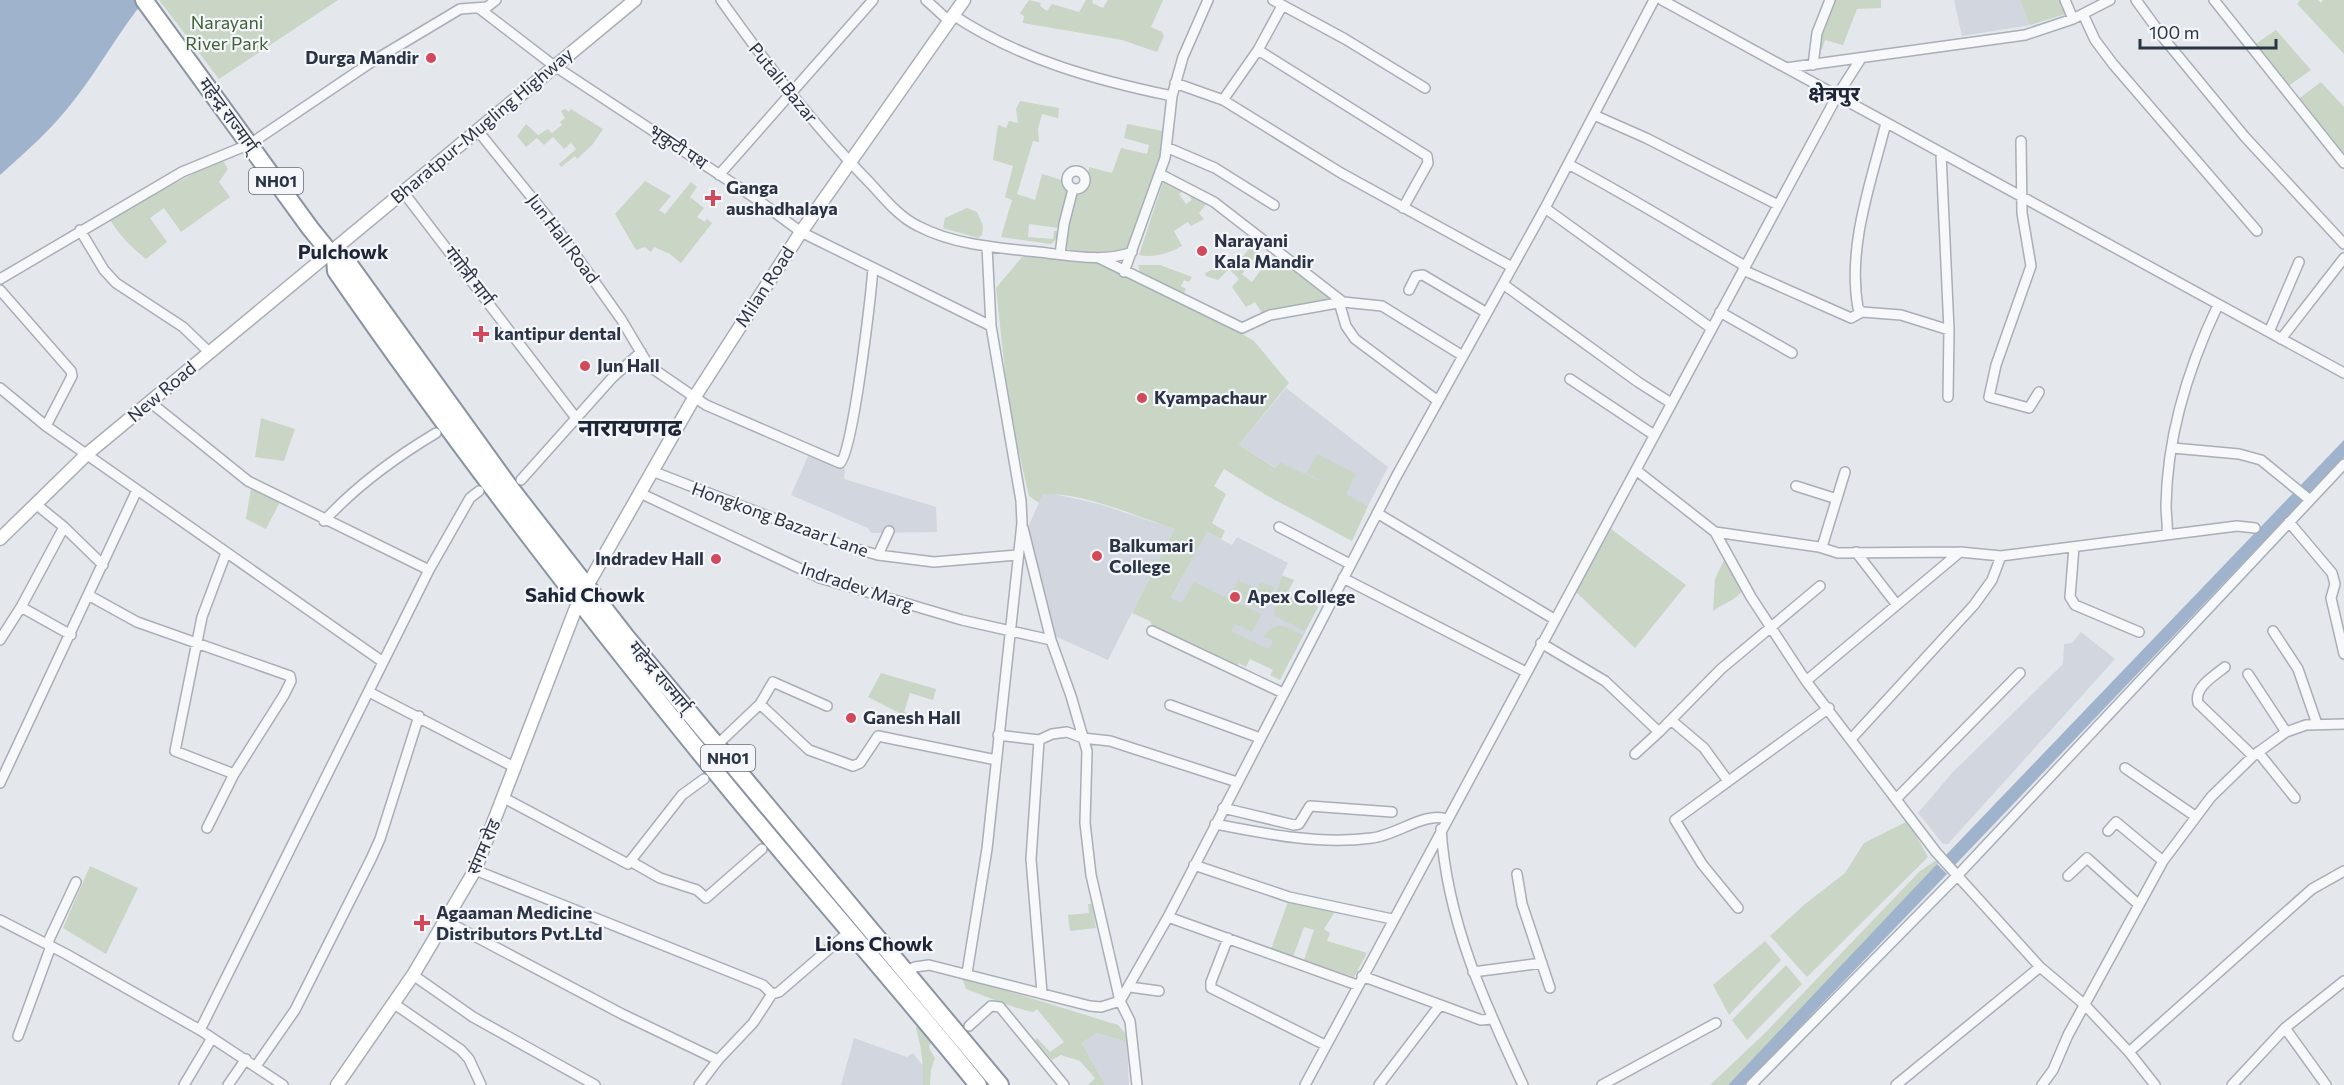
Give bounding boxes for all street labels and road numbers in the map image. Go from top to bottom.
street label: Putali Bazar [745,38,823,127]
street label: Bharatpur-Mugling Highway [386,43,577,208]
street label: महेन्द्र राज्मार्ग् [194,73,265,159]
street label: भृकुटी पथ [644,119,712,176]
road number: NH01 [249,168,303,194]
street label: Jun Hall Road [523,189,605,288]
street label: गंगोत्री मार्ग [440,242,500,310]
street label: Milan Road [730,242,798,331]
street label: New Road [123,356,200,426]
street label: Hongkong Bazaar Lane [689,477,872,561]
street label: Indradev Marg [798,556,917,616]
street label: महेन्द्र राज्मार्ग् [624,636,699,720]
road number: NH01 [701,745,755,771]
street label: संगम रोड [462,815,505,878]

